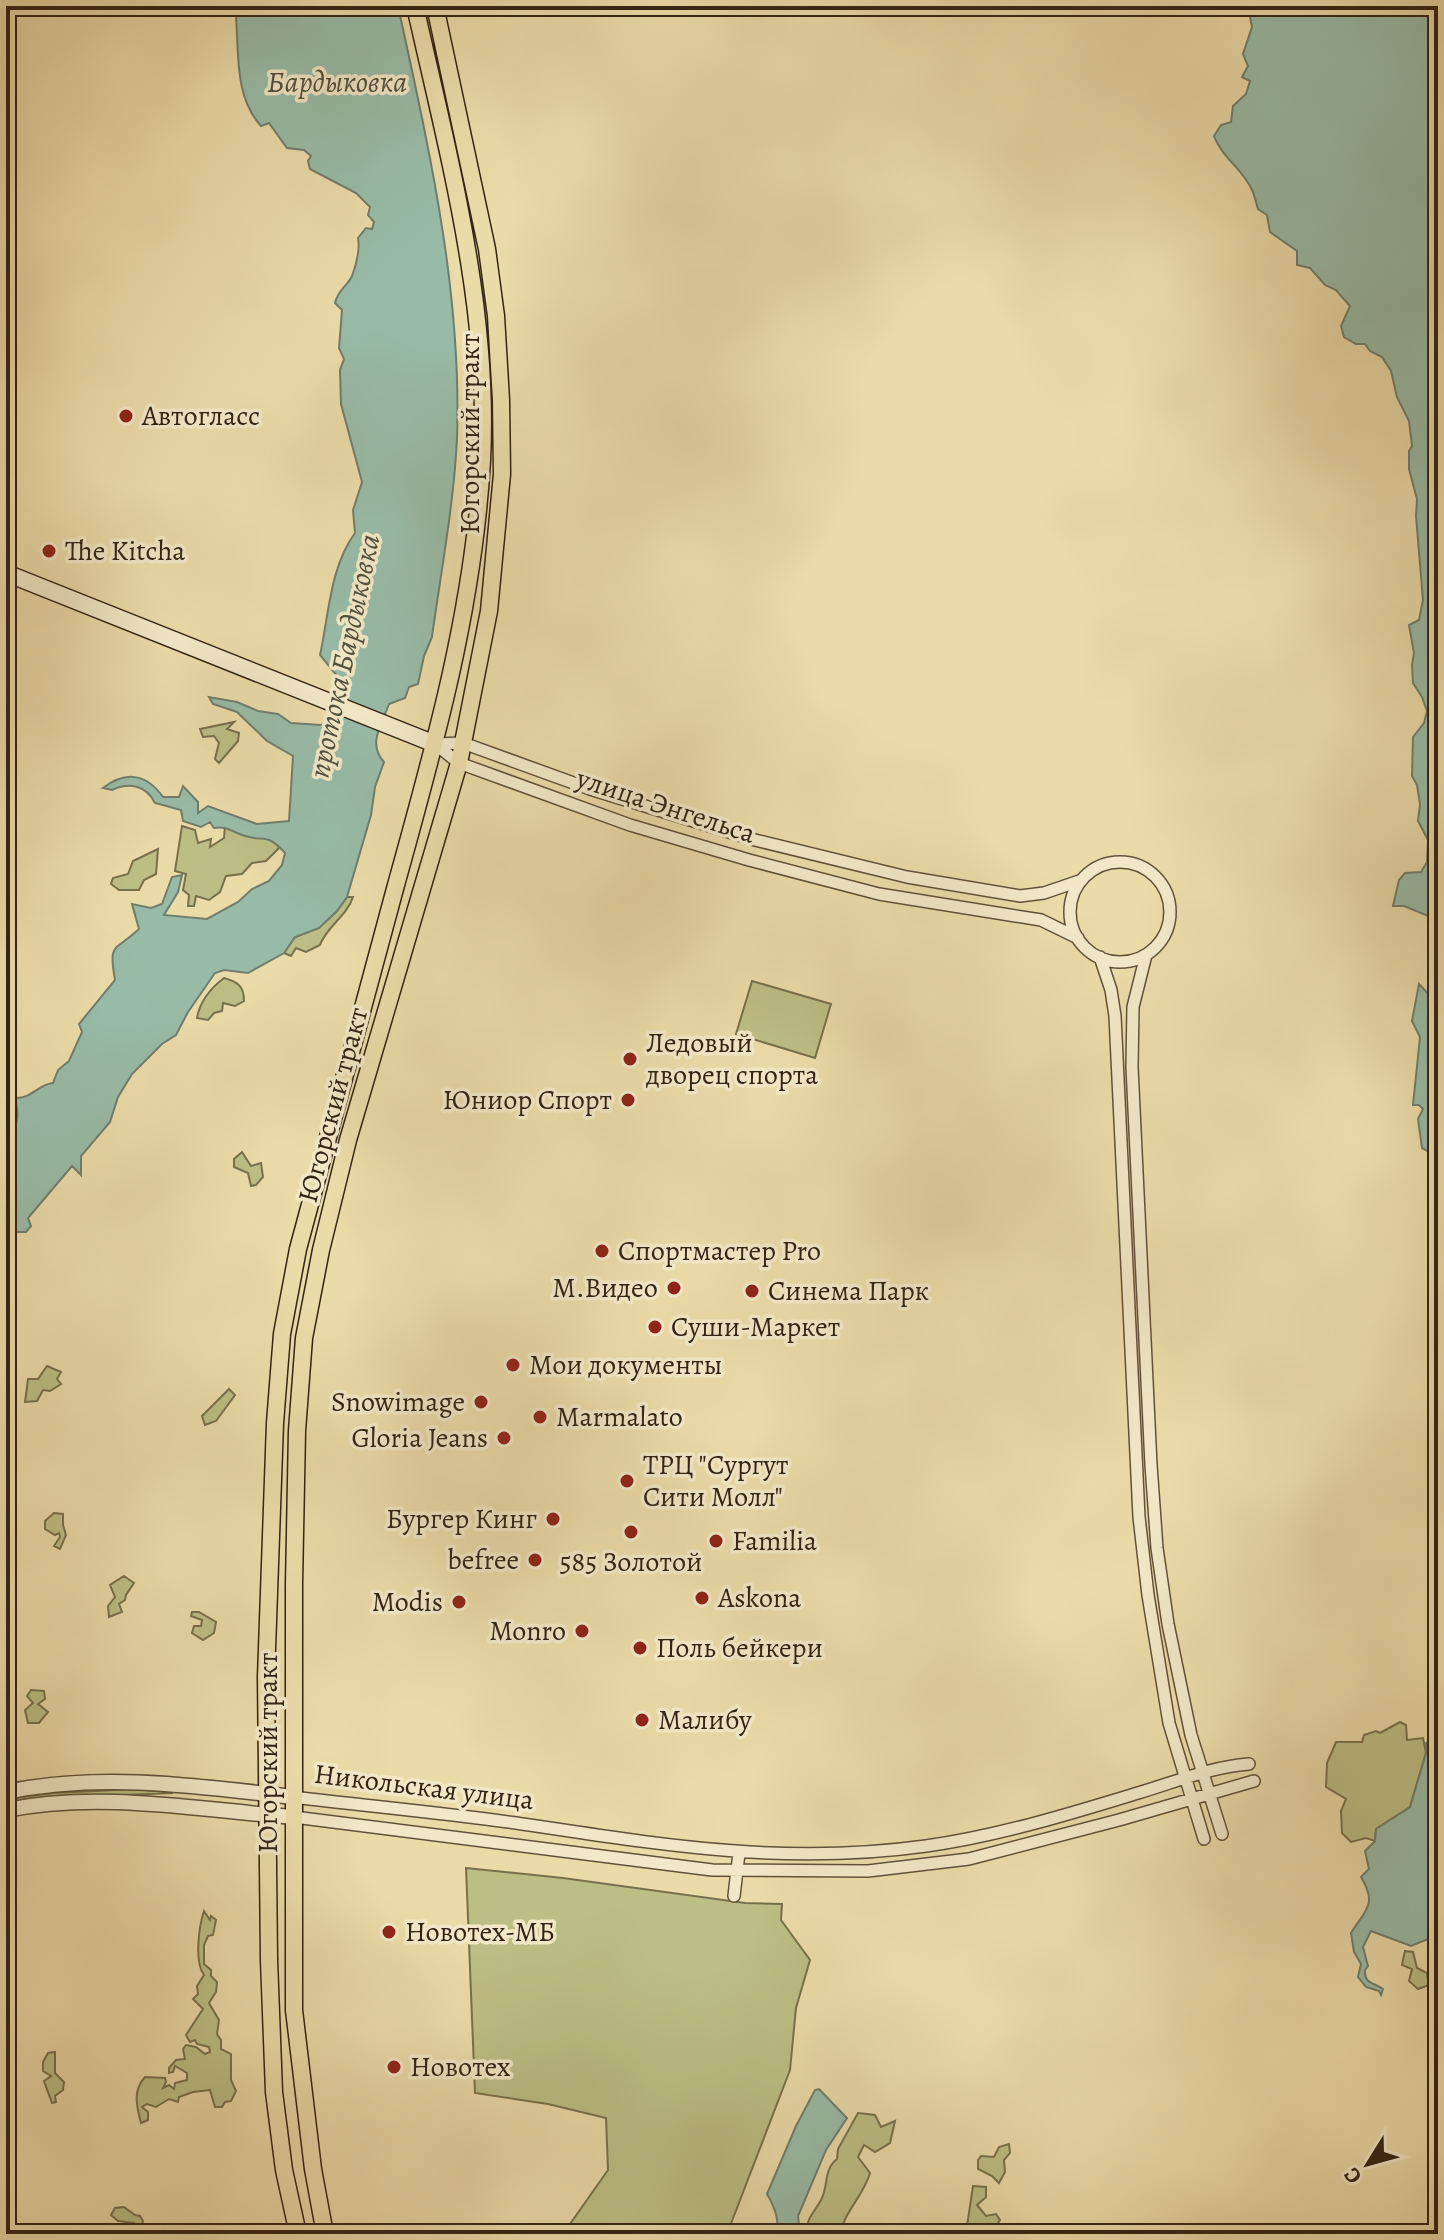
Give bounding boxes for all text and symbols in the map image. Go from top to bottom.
water label: Бардыковка [267,62,407,102]
street label: Югорский тракт [451,334,489,534]
place label: Автогласс [141,397,260,435]
marker: Автогласс [117,407,135,425]
water label: протока Бардыковка [299,530,389,782]
place label: The Kitcha [65,532,185,570]
marker: The Kitcha [40,542,58,560]
street label: улица Энгельса [571,759,760,853]
street label: Югорский тракт [289,1003,377,1207]
place label: Ледовый дворец спорта [645,1024,818,1094]
marker: Ледовый дворец спорта [621,1050,639,1068]
place label: Юниор Спорт [443,1081,612,1119]
marker: Юниор Спорт [619,1091,637,1109]
place label: Спортмастер Pro [618,1232,821,1270]
marker: Спортмастер Pro [593,1242,611,1260]
place label: М.Видео [552,1269,658,1307]
place label: Синема Парк [768,1272,929,1310]
marker: М.Видео [665,1279,683,1297]
marker: Синема Парк [743,1282,761,1300]
place label: Суши-Маркет [671,1308,840,1346]
marker: Суши-Маркет [646,1318,664,1336]
place label: Мои документы [529,1346,722,1384]
marker: Мои документы [504,1356,522,1374]
place label: Snowimage [331,1383,465,1421]
marker: Snowimage [472,1393,490,1411]
place label: Marmalato [556,1398,683,1436]
marker: Marmalato [531,1408,549,1426]
place label: Gloria Jeans [351,1419,488,1457]
marker: Gloria Jeans [495,1429,513,1447]
place label: ТРЦ "Сургут Сити Молл" [643,1446,788,1516]
marker: ТРЦ "Сургут Сити Молл" [618,1472,636,1490]
place label: Бургер Кинг [386,1500,537,1538]
marker: Бургер Кинг [544,1510,562,1528]
place label: Familia [732,1522,817,1560]
marker: 585 Золотой [622,1523,640,1541]
marker: Familia [707,1532,725,1550]
place label: befree [447,1541,519,1579]
place label: 585 Золотой [560,1543,702,1581]
marker: befree [526,1551,544,1569]
place label: Askona [717,1579,801,1617]
place label: Modis [372,1583,443,1621]
marker: Askona [693,1589,711,1607]
marker: Modis [450,1593,468,1611]
place label: Monro [489,1612,566,1650]
marker: Monro [573,1622,591,1640]
place label: Поль бейкери [656,1629,823,1667]
marker: Поль бейкери [631,1639,649,1657]
street label: Югорский тракт [249,1653,287,1853]
place label: Малибу [658,1701,752,1739]
marker: Малибу [633,1711,651,1729]
street label: Никольская улица [312,1755,536,1819]
place label: Новотех-МБ [405,1913,555,1951]
marker: Новотех-МБ [380,1923,398,1941]
place label: Новотех [410,2048,511,2086]
marker: Новотех [385,2058,403,2076]
north arrow [1328,2124,1408,2204]
text: С [1337,2161,1369,2190]

